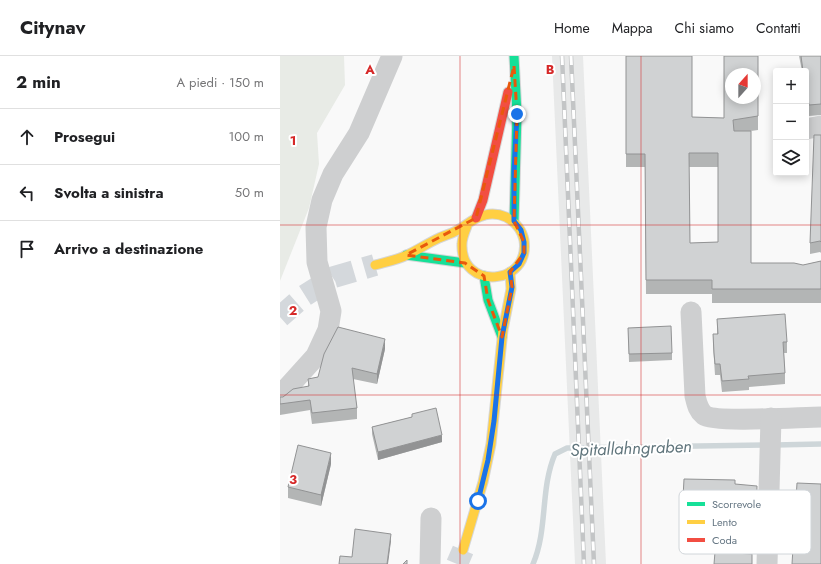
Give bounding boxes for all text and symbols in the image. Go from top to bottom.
text: Citynav [20,14,86,41]
text: Home [554,18,590,38]
text: Mappa [612,18,653,38]
text: Chi siamo [675,18,734,38]
text: Contatti [756,18,801,38]
text: A [364,60,375,79]
text: B [546,60,555,79]
north arrow [725,68,761,104]
map controls [773,68,809,176]
button: + [773,68,809,104]
text: 2 min [16,70,61,94]
text: A piedi · 150 m [177,73,264,92]
button: − [773,104,809,140]
route end [508,105,526,123]
icon: ahead [16,126,38,148]
text: Prosegui [54,126,115,148]
text: 100 m [229,127,264,146]
text: 1 [290,131,296,150]
button: layers [773,140,809,176]
icon: left [16,182,38,204]
text: Svolta a sinistra [54,182,164,204]
text: 50 m [235,183,264,202]
icon: arrive [16,238,38,260]
text: Arrivo a destinazione [54,238,203,260]
text: 2 [289,301,297,320]
water label: Spitallahngraben [570,434,692,462]
text: 3 [289,470,297,489]
legend [679,490,811,554]
route start [469,492,487,510]
text: Scorrevole [712,496,761,512]
text: Lento [712,514,737,530]
text: Coda [712,532,737,548]

